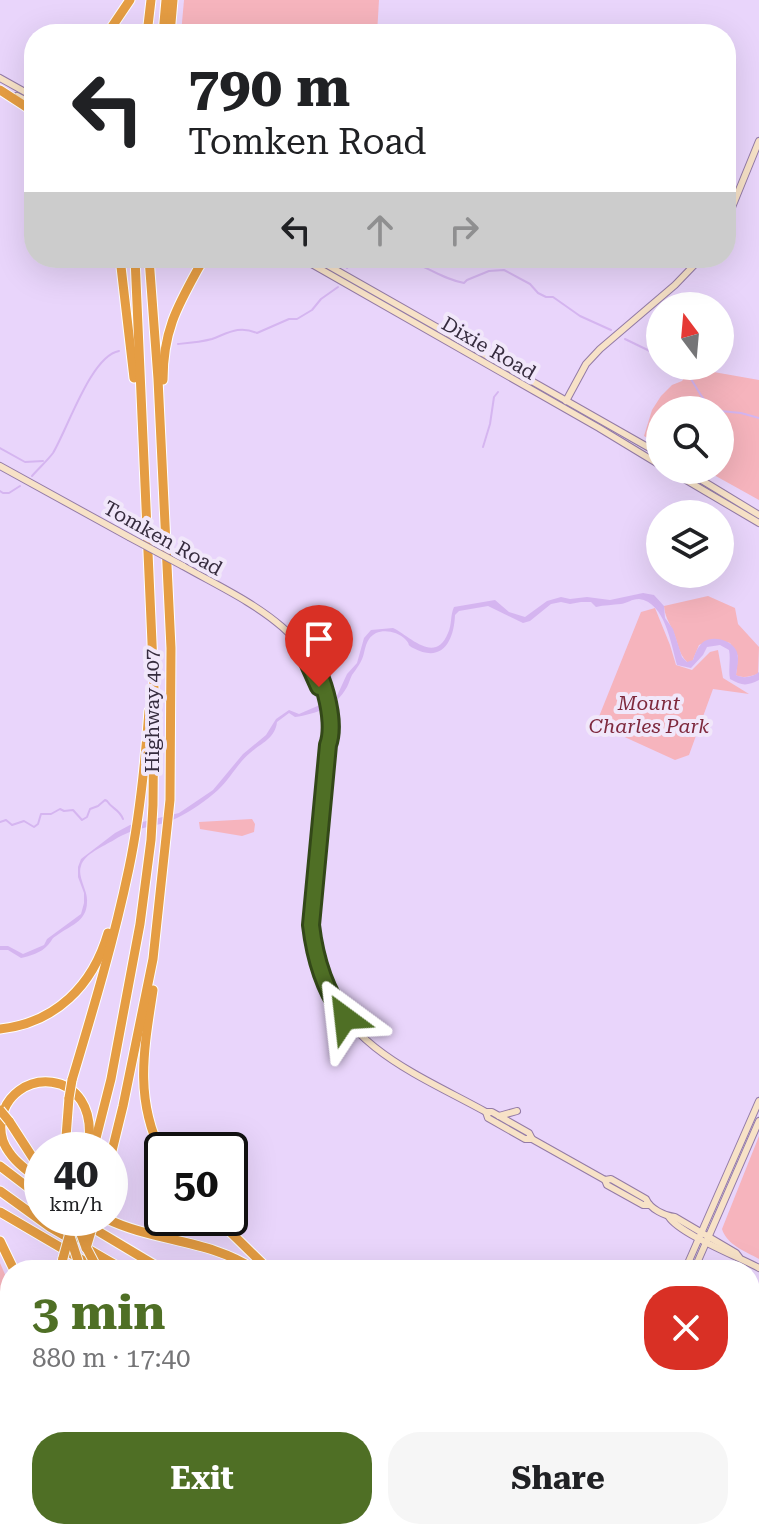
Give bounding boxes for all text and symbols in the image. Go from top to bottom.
text: 790 m [188,54,350,120]
icon: left [56,56,160,160]
text: Tomken Road [188,121,426,163]
icon: left [274,208,318,252]
icon: ahead [358,208,402,252]
icon: right [442,208,486,252]
north arrow [646,292,734,380]
map controls [646,292,734,588]
street label: Dixie Road [438,311,541,385]
button: search [646,396,734,484]
street label: Tomken Road [99,495,227,581]
button: layers [646,500,734,588]
pin [285,605,353,687]
icon: arrive [297,617,341,661]
street label: Highway 407 [140,649,164,773]
park label: Mount Charles Park [589,691,709,738]
position arrow [303,976,387,1060]
speed limit sign: 50 [144,1132,248,1236]
text: 40 [54,1150,98,1197]
text: km/h [49,1192,103,1216]
text: 3 min [32,1285,165,1341]
button: close [644,1286,728,1370]
text: 880 m · 17:40 [32,1343,191,1373]
button: Exit [32,1432,372,1524]
button: Share [388,1432,728,1524]

